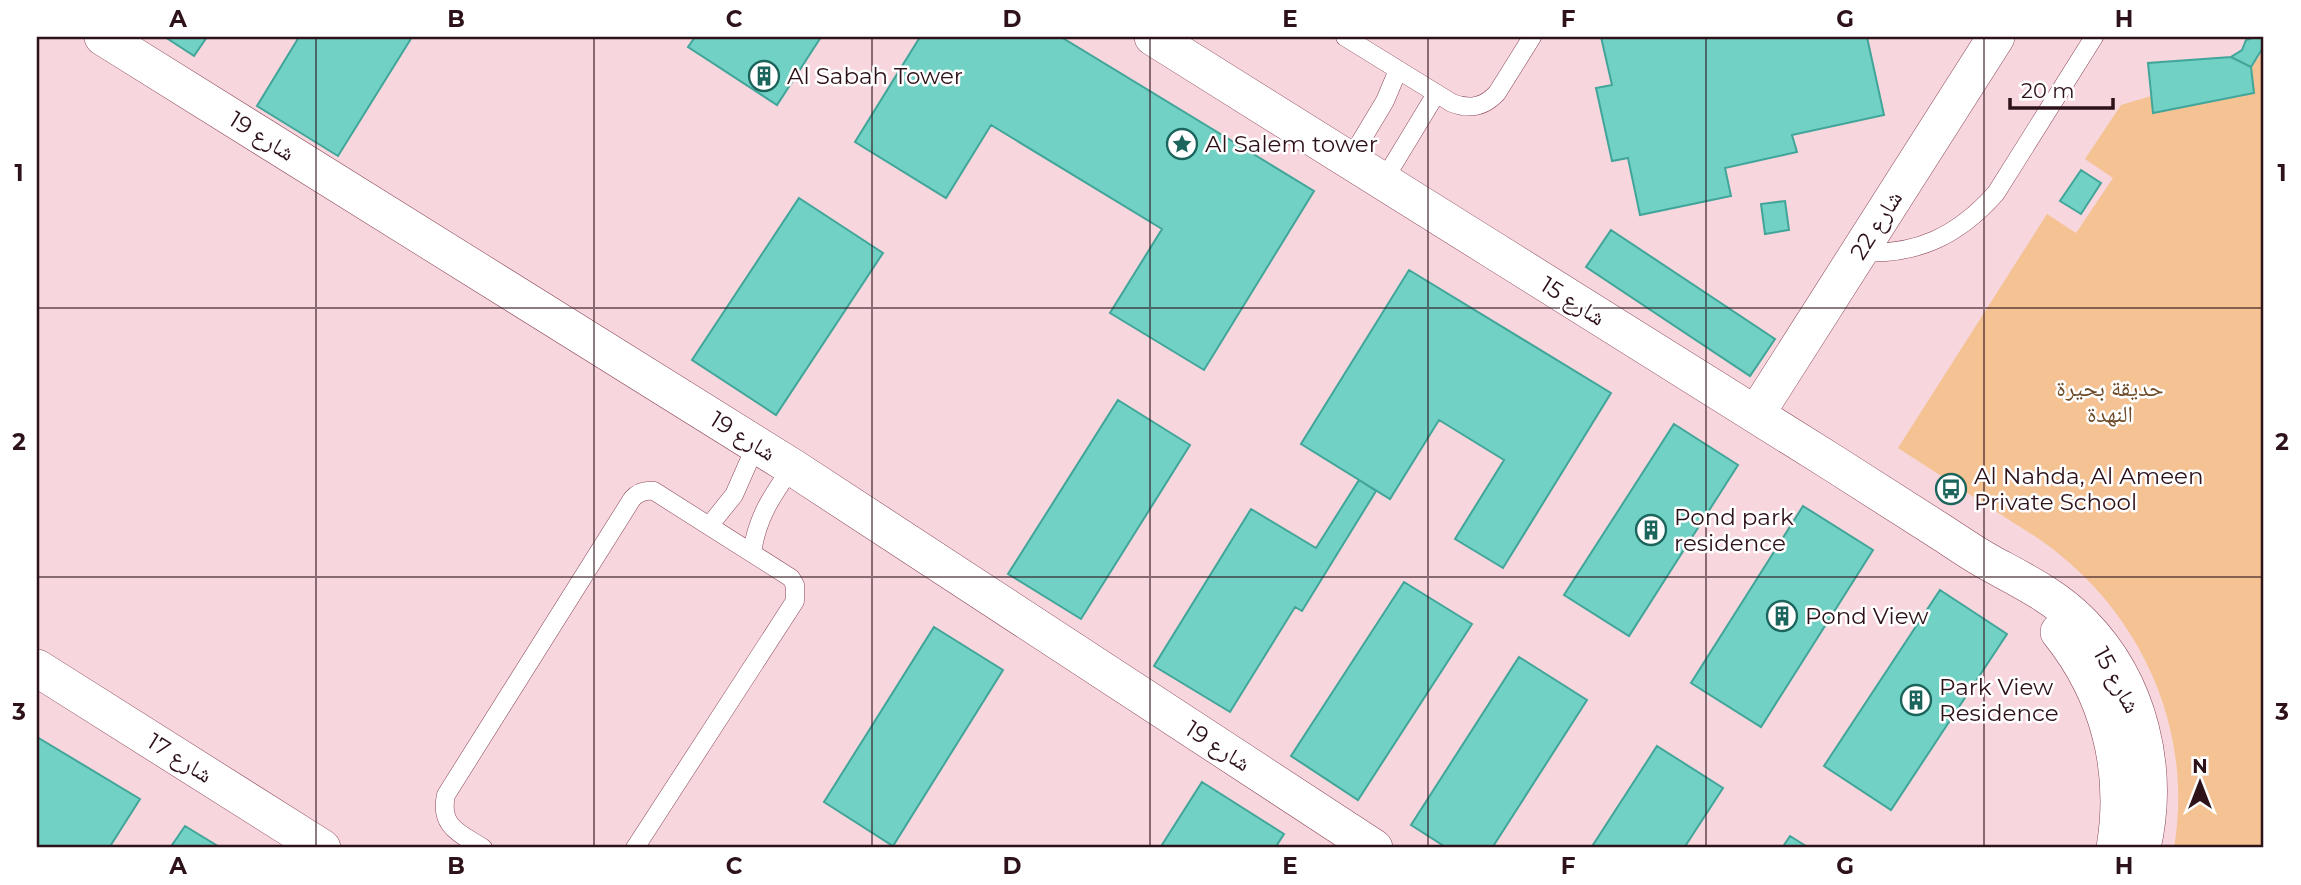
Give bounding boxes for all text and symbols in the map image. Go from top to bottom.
text: A [168,5,187,33]
text: B [447,5,465,33]
text: C [726,5,743,33]
text: D [1003,5,1022,33]
text: E [1282,5,1298,33]
text: F [1561,5,1576,33]
text: G [1836,5,1854,33]
text: H [2115,5,2133,33]
building icon: Al Sabah Tower [747,59,781,93]
place label: Al Sabah Tower [787,62,963,90]
scale bar [2010,66,2114,110]
text: 20 m [2021,78,2075,103]
street label: شارع 19 [223,105,300,168]
place icon: Al Salem tower [1165,127,1199,161]
place label: Al Salem tower [1205,130,1378,158]
text: 1 [14,159,24,187]
text: 1 [2277,159,2287,187]
street label: شارع 22 [1844,185,1909,265]
street label: شارع 15 [1535,270,1611,333]
park label: حديقة بحيرة النهدة [2056,374,2164,428]
street label: شارع 19 [704,405,781,468]
text: 2 [12,428,26,456]
text: 2 [2275,428,2289,456]
place label: Al Nahda, Al Ameen Private School [1974,462,2204,516]
bus stop icon: Al Nahda, Al Ameen Private School [1934,472,1968,506]
place label: Pond park residence [1674,503,1794,557]
building icon: Pond park residence [1634,513,1668,547]
building icon: Pond View [1765,599,1799,633]
place label: Pond View [1805,602,1929,630]
street label: شارع 15 [2087,642,2146,718]
place label: Park View Residence [1939,673,2059,727]
building icon: Park View Residence [1899,683,1933,717]
text: 3 [11,698,26,726]
text: 3 [2274,698,2289,726]
street label: شارع 19 [1180,715,1256,778]
street label: شارع 17 [142,727,218,790]
north arrow [2164,748,2234,818]
text: N [2192,755,2208,778]
text: A [168,852,187,880]
text: B [447,852,465,880]
text: C [726,852,743,880]
text: D [1003,852,1022,880]
text: E [1282,852,1298,880]
text: F [1561,852,1576,880]
text: G [1836,852,1854,880]
text: H [2115,852,2133,880]

